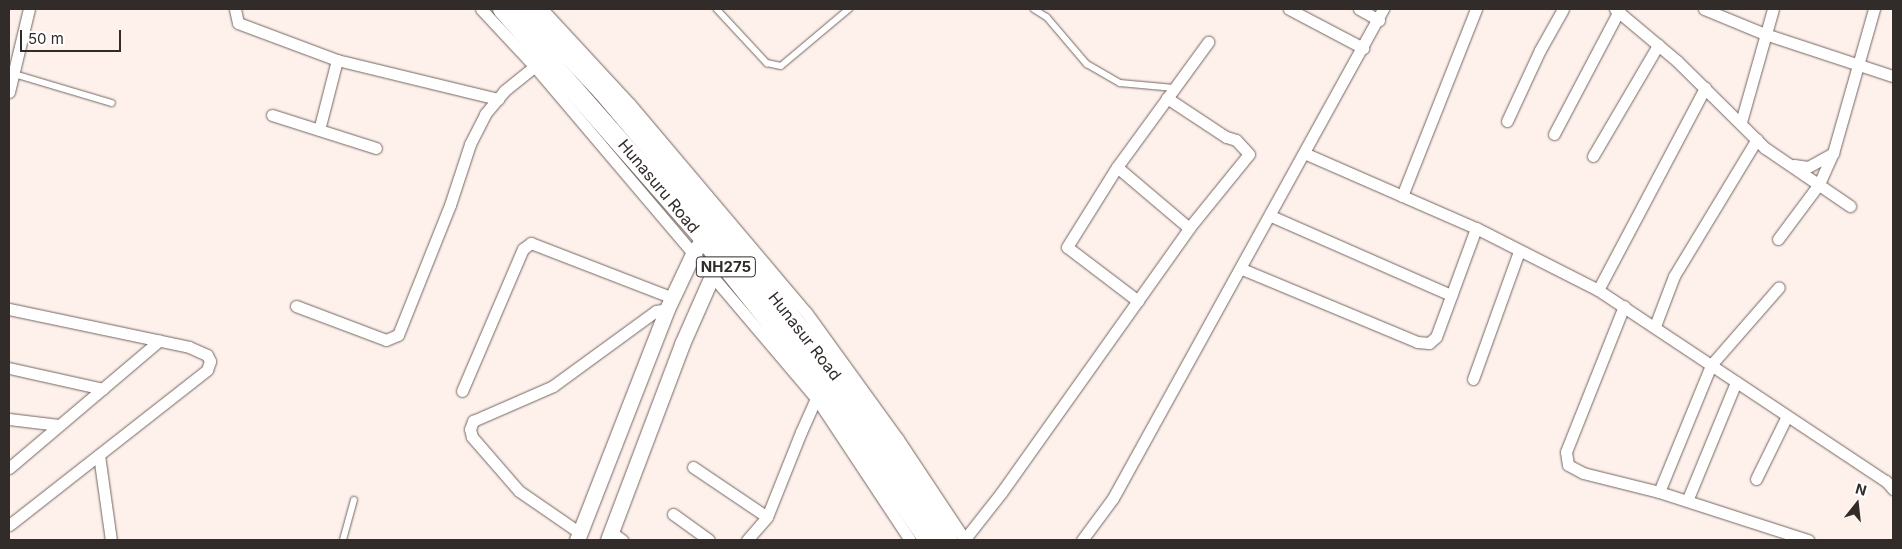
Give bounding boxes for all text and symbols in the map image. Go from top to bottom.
scale bar [22,20,124,52]
text: 50 m [28,29,64,48]
street label: Hunasuru Road [614,135,704,237]
road number: NH275 [695,254,757,280]
street label: Hunasur Road [765,288,845,384]
north arrow [1832,479,1882,529]
text: N [1854,479,1869,499]

